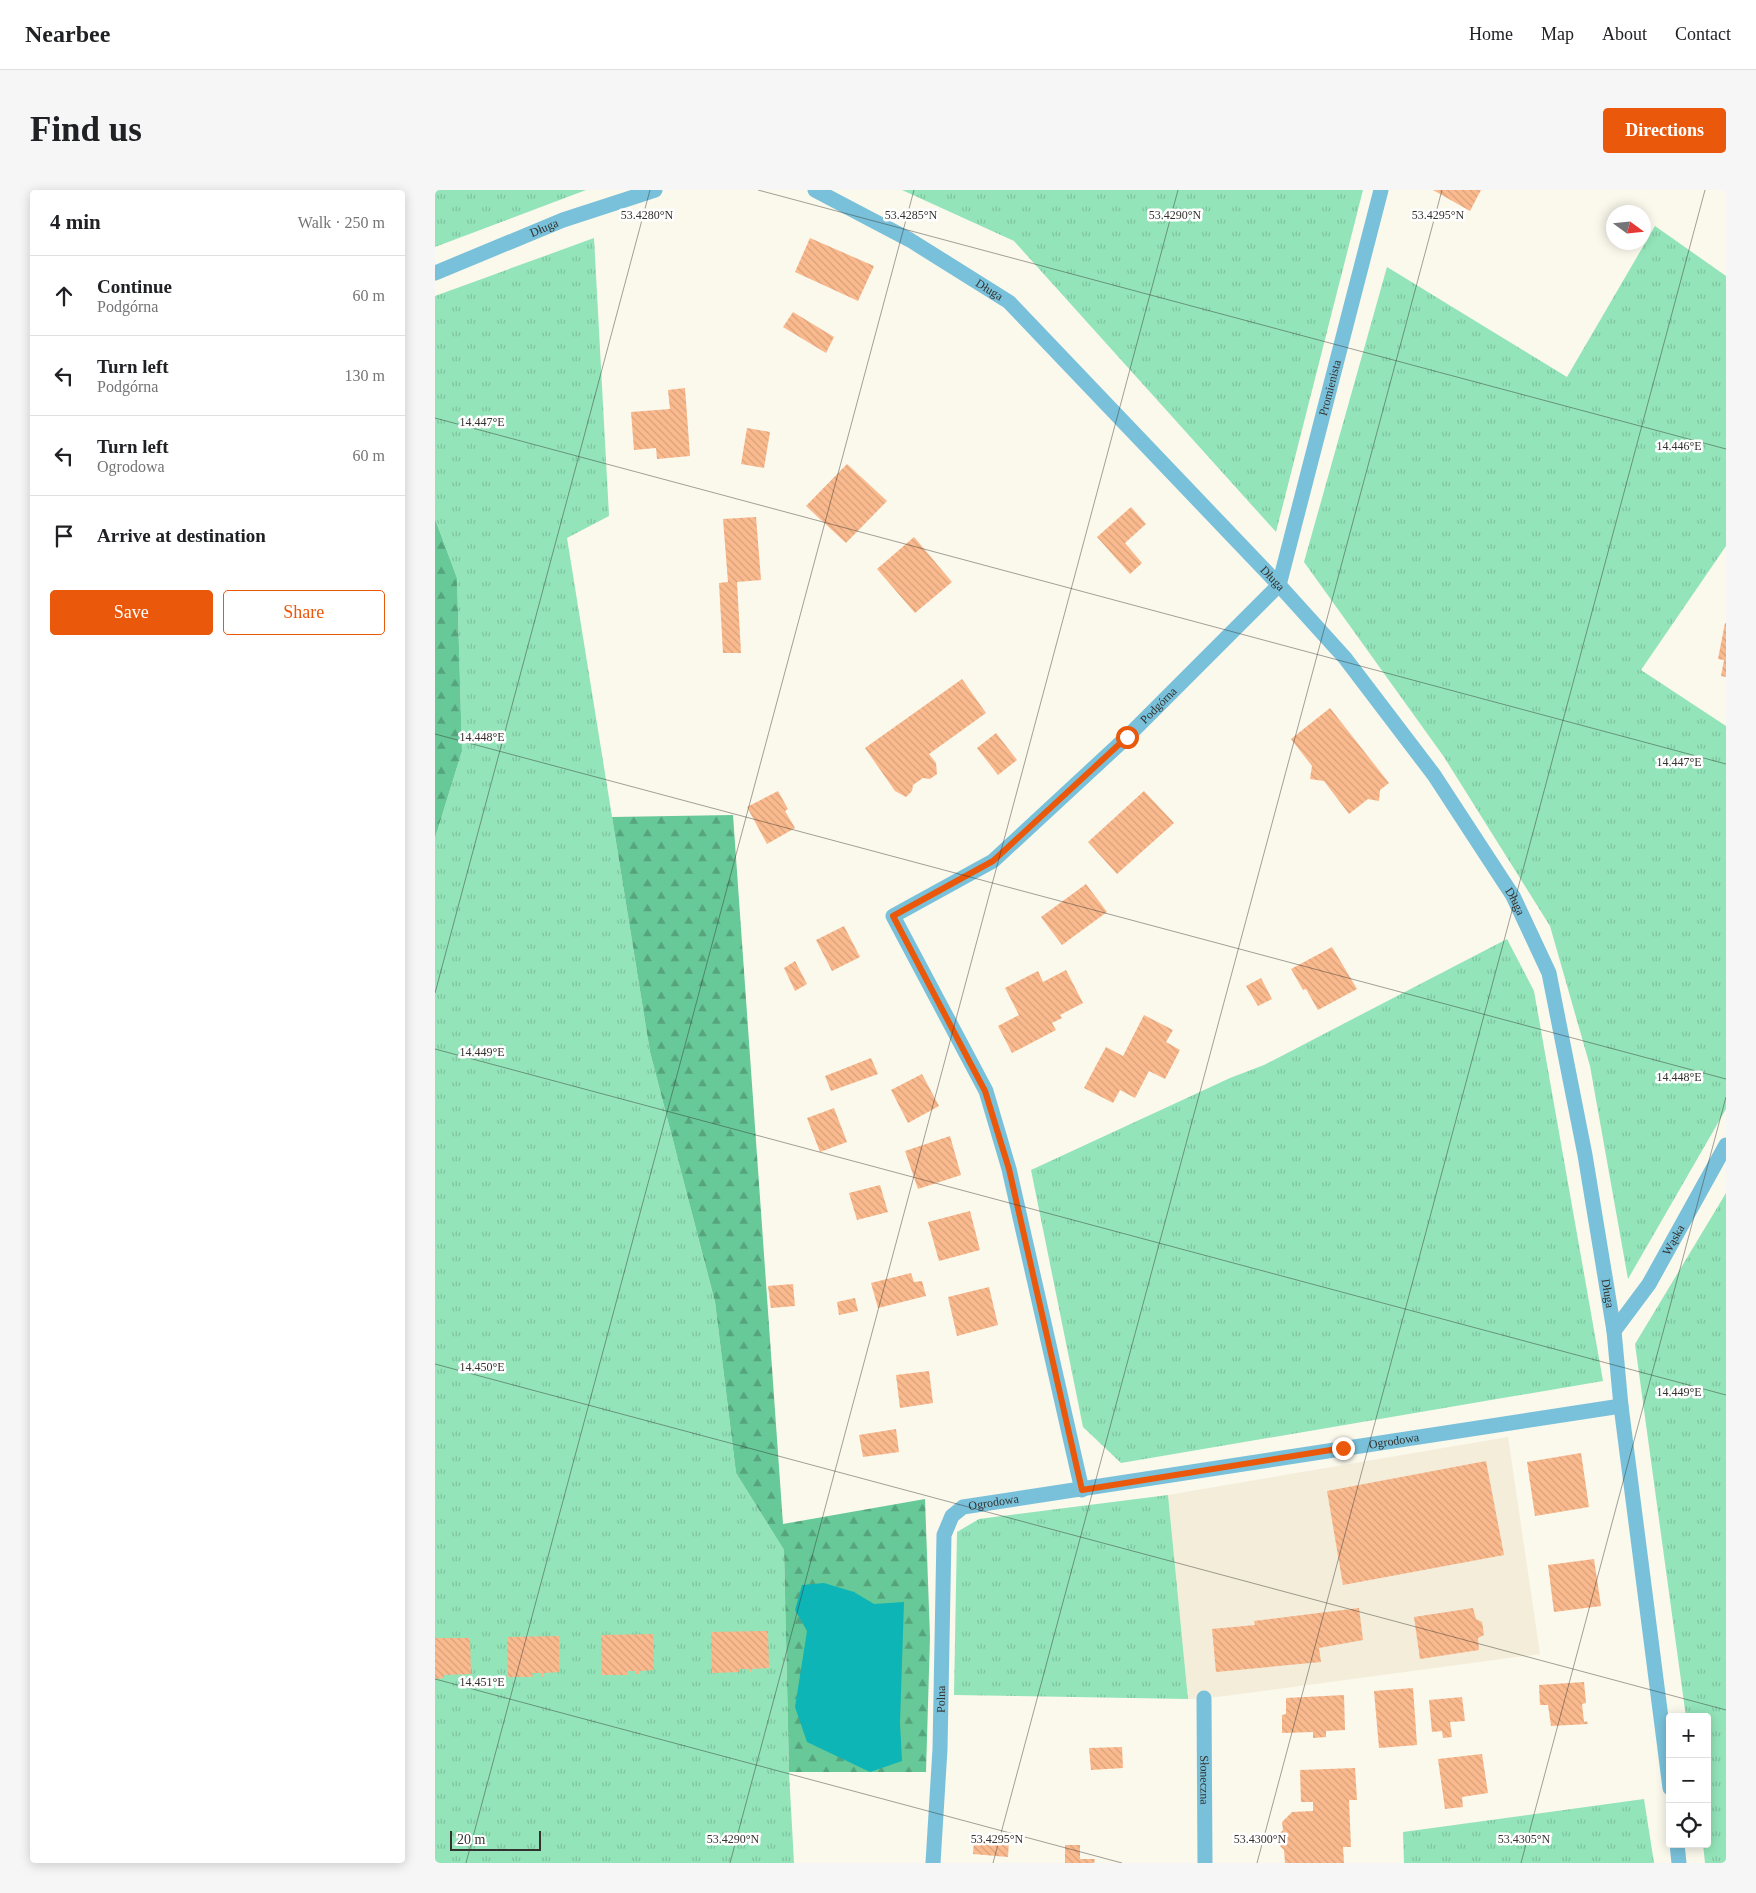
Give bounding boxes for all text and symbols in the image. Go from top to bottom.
text: Nearbee [25,21,110,47]
text: Home [1469,24,1513,44]
text: Map [1541,24,1574,44]
text: About [1602,24,1647,44]
text: Contact [1675,24,1731,44]
button: Directions [1603,108,1726,153]
text: Find us [30,110,142,149]
north arrow [1606,205,1651,250]
text: 53.4280°N [621,208,674,222]
text: 53.4285°N [885,208,938,222]
text: 53.4290°N [1149,208,1202,222]
text: 53.4295°N [1412,208,1465,222]
text: 4 min [50,210,101,234]
text: Walk · 250 m [298,214,385,231]
street label: Długa [528,216,561,240]
text: Continue [97,276,172,297]
street label: Długa [973,276,1006,304]
icon: ahead [50,282,78,310]
text: 60 m [353,287,385,304]
text: Podgórna [97,298,158,315]
text: Turn left [97,356,169,377]
street label: Promienista [1316,358,1344,417]
icon: left [50,362,78,390]
text: 130 m [345,367,385,384]
text: Podgórna [97,378,158,395]
text: 14.447°E [459,415,505,429]
text: Turn left [97,436,169,457]
text: 14.446°E [1656,439,1702,453]
icon: left [50,442,78,470]
text: 60 m [353,447,385,464]
text: Ogrodowa [97,458,165,475]
icon: arrive [50,522,78,550]
text: Arrive at destination [97,525,266,546]
street label: Długa [1257,563,1288,594]
button: Save [50,590,213,635]
button: Share [223,590,385,635]
street label: Podgórna [1137,684,1180,727]
route start [1116,726,1139,749]
text: 14.448°E [459,730,505,744]
text: 14.447°E [1656,755,1702,769]
street label: Długa [1502,885,1528,918]
text: 14.449°E [459,1045,505,1059]
text: 14.448°E [1656,1070,1702,1084]
street label: Wąska [1659,1222,1688,1258]
street label: Długa [1599,1278,1617,1310]
text: 14.450°E [459,1360,505,1374]
text: 14.449°E [1656,1385,1702,1399]
street label: Ogrodowa [1368,1430,1421,1452]
route end [1332,1437,1355,1460]
street label: Ogrodowa [967,1491,1020,1513]
text: 14.451°E [459,1675,505,1689]
street label: Polna [934,1685,948,1713]
map controls [1666,1713,1711,1848]
button: + [1666,1713,1711,1758]
street label: Słoneczna [1197,1755,1212,1805]
button: − [1666,1758,1711,1803]
button: locate [1666,1803,1711,1848]
scale bar [450,1828,541,1851]
text: 20 m [457,1832,485,1847]
text: 53.4290°N [707,1832,760,1846]
text: 53.4295°N [971,1832,1024,1846]
text: 53.4300°N [1234,1832,1287,1846]
text: 53.4305°N [1498,1832,1551,1846]

